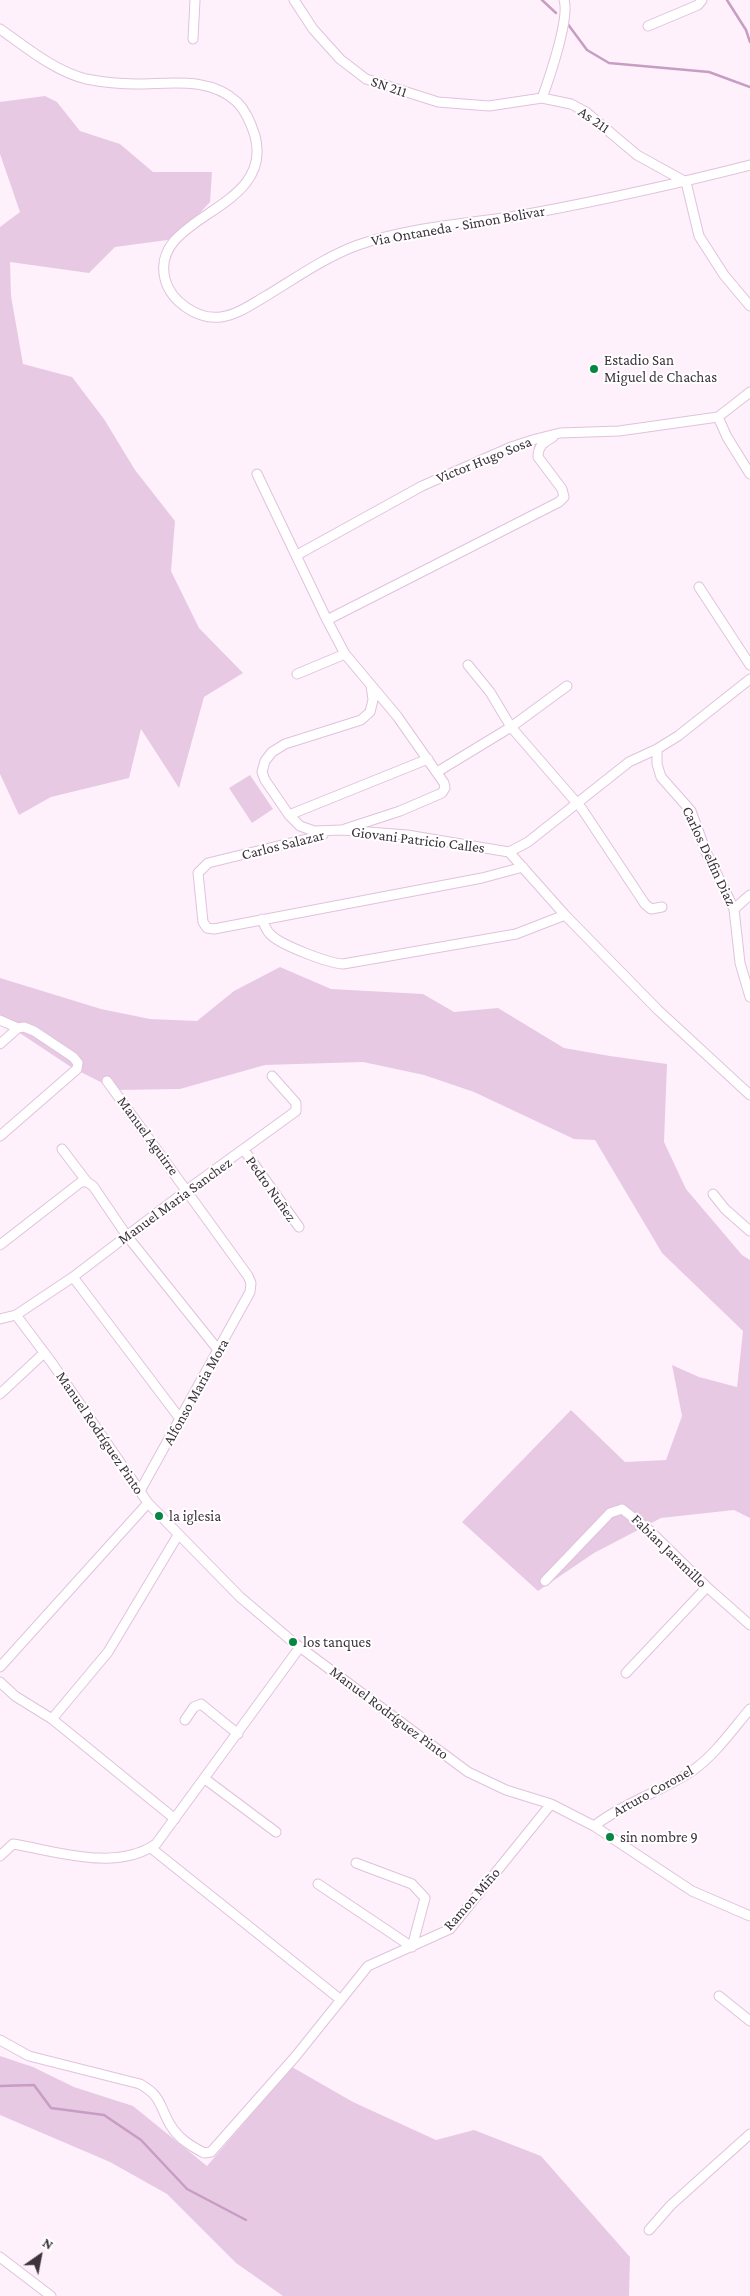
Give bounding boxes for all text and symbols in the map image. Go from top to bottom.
street label: SN 211 [369,72,409,102]
street label: As 211 [575,103,613,137]
street label: Via Ontaneda - Simon Bolivar [370,202,546,250]
place label: Estadio San Miguel de Chachas [604,351,717,386]
marker: Estadio San Miguel de Chachas [588,363,600,375]
street label: Victor Hugo Sosa [434,433,534,487]
street label: Carlos Delfin Diaz [678,803,740,909]
street label: Giovani Patricio Calles [350,823,486,857]
street label: Carlos Salazar [240,826,326,864]
street label: Manuel Aguirre [113,1093,183,1179]
street label: Pedro Nuñez [242,1153,300,1225]
street label: Manuel Maria Sanchez [115,1154,235,1248]
street label: Alfonso Maria Mora [159,1336,233,1448]
street label: Manuel Rodríguez Pinto [52,1368,148,1498]
place label: la iglesia [169,1507,221,1525]
marker: la iglesia [153,1510,165,1522]
street label: Fabian Jaramillo [627,1510,711,1592]
place label: los tanques [303,1633,371,1651]
marker: los tanques [287,1636,299,1648]
street label: Manuel Rodríguez Pinto [326,1662,452,1764]
street label: Arturo Coronel [610,1761,696,1821]
place label: sin nombre 9 [620,1828,698,1846]
marker: sin nombre 9 [604,1831,616,1843]
street label: Ramon Miño [440,1864,504,1934]
north arrow [15,2231,65,2281]
text: N [40,2234,57,2253]

